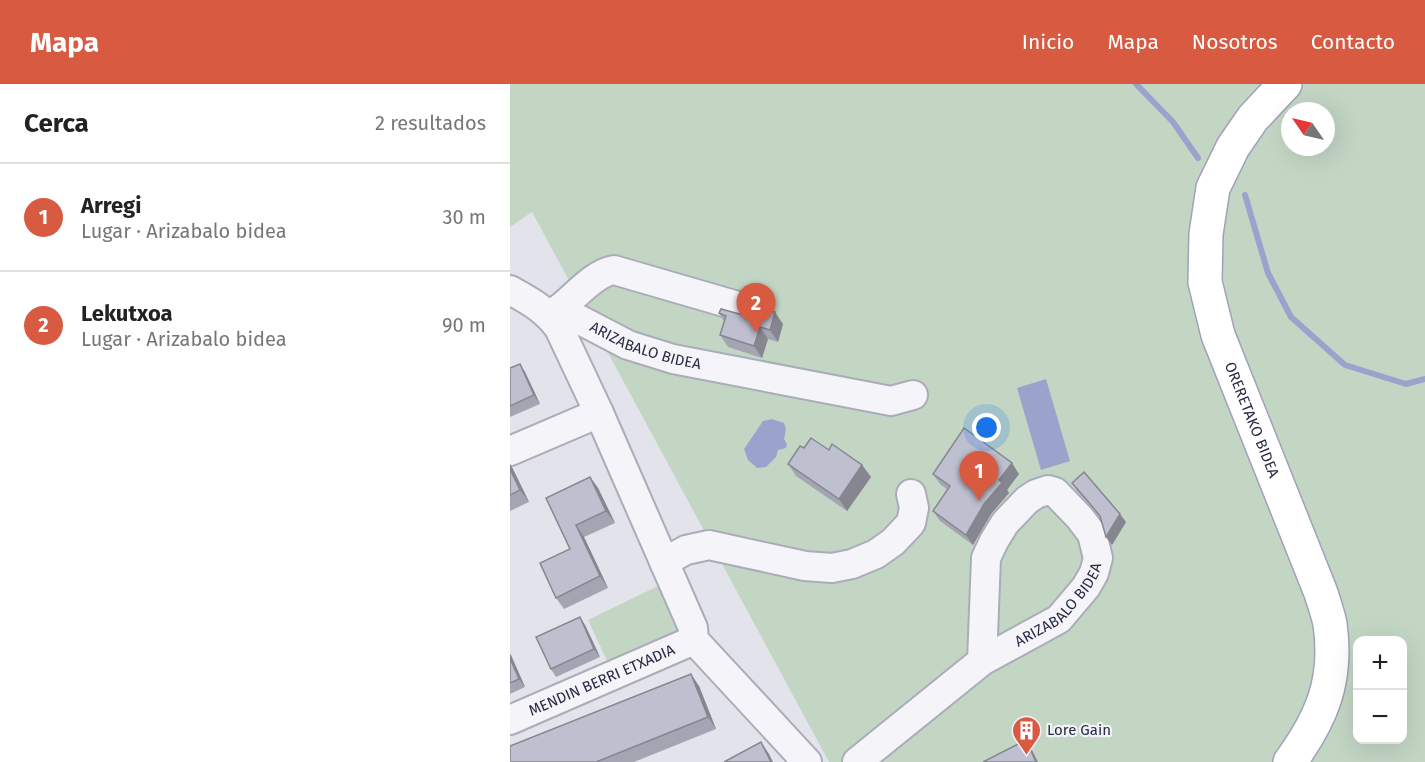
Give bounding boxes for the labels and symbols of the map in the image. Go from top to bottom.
north arrow [1281,102,1335,156]
pin: 2 [736,284,776,333]
street label: ARIZABALO BIDEA [587,318,703,373]
street label: ORERETAKO BIDEA [1221,359,1283,481]
your location [972,413,1001,442]
pin: 1 [960,452,998,501]
street label: ARIZABALO BIDEA [1012,560,1105,650]
street label: MENDIN BERRI ETXADIA [526,640,678,720]
building icon: Lore Gain [1010,714,1042,756]
place label: Lore Gain [1047,721,1111,739]

